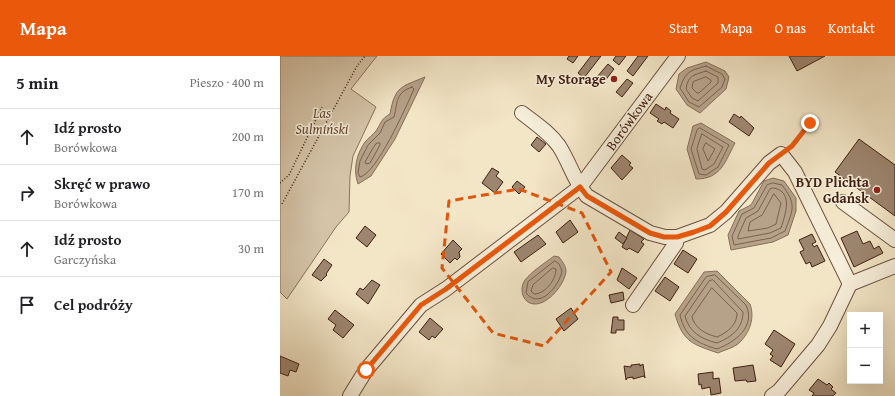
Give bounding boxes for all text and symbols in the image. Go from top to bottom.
text: Mapa [20,14,67,42]
text: Start [669,18,698,38]
text: Mapa [720,18,752,38]
text: O nas [774,18,806,38]
text: Kontakt [828,18,875,38]
place label: My Storage [536,69,606,89]
text: 5 min [16,70,58,95]
text: Pieszo · 400 m [190,73,264,92]
marker: My Storage [609,74,619,84]
street label: Borówkowa [601,87,657,154]
park label: Las Sulmiński [296,103,349,139]
route end [801,114,819,132]
text: Idź prosto [54,117,121,138]
icon: ahead [16,126,38,148]
text: 200 m [232,127,264,146]
text: Borówkowa [54,138,117,157]
place label: BYD Plichta Gdańsk [796,172,870,208]
text: Skręć w prawo [54,173,150,194]
icon: right [16,182,38,204]
text: 170 m [232,183,264,202]
marker: BYD Plichta Gdańsk [872,185,882,195]
text: Borówkowa [54,194,117,213]
text: Idź prosto [54,229,121,250]
icon: ahead [16,238,38,260]
text: 30 m [238,239,264,258]
text: Garczyńska [54,250,116,269]
icon: arrive [16,294,38,316]
text: Cel podróży [54,294,133,315]
map controls [847,312,883,384]
button: + [847,312,883,348]
button: − [847,348,883,384]
route start [357,361,375,379]

